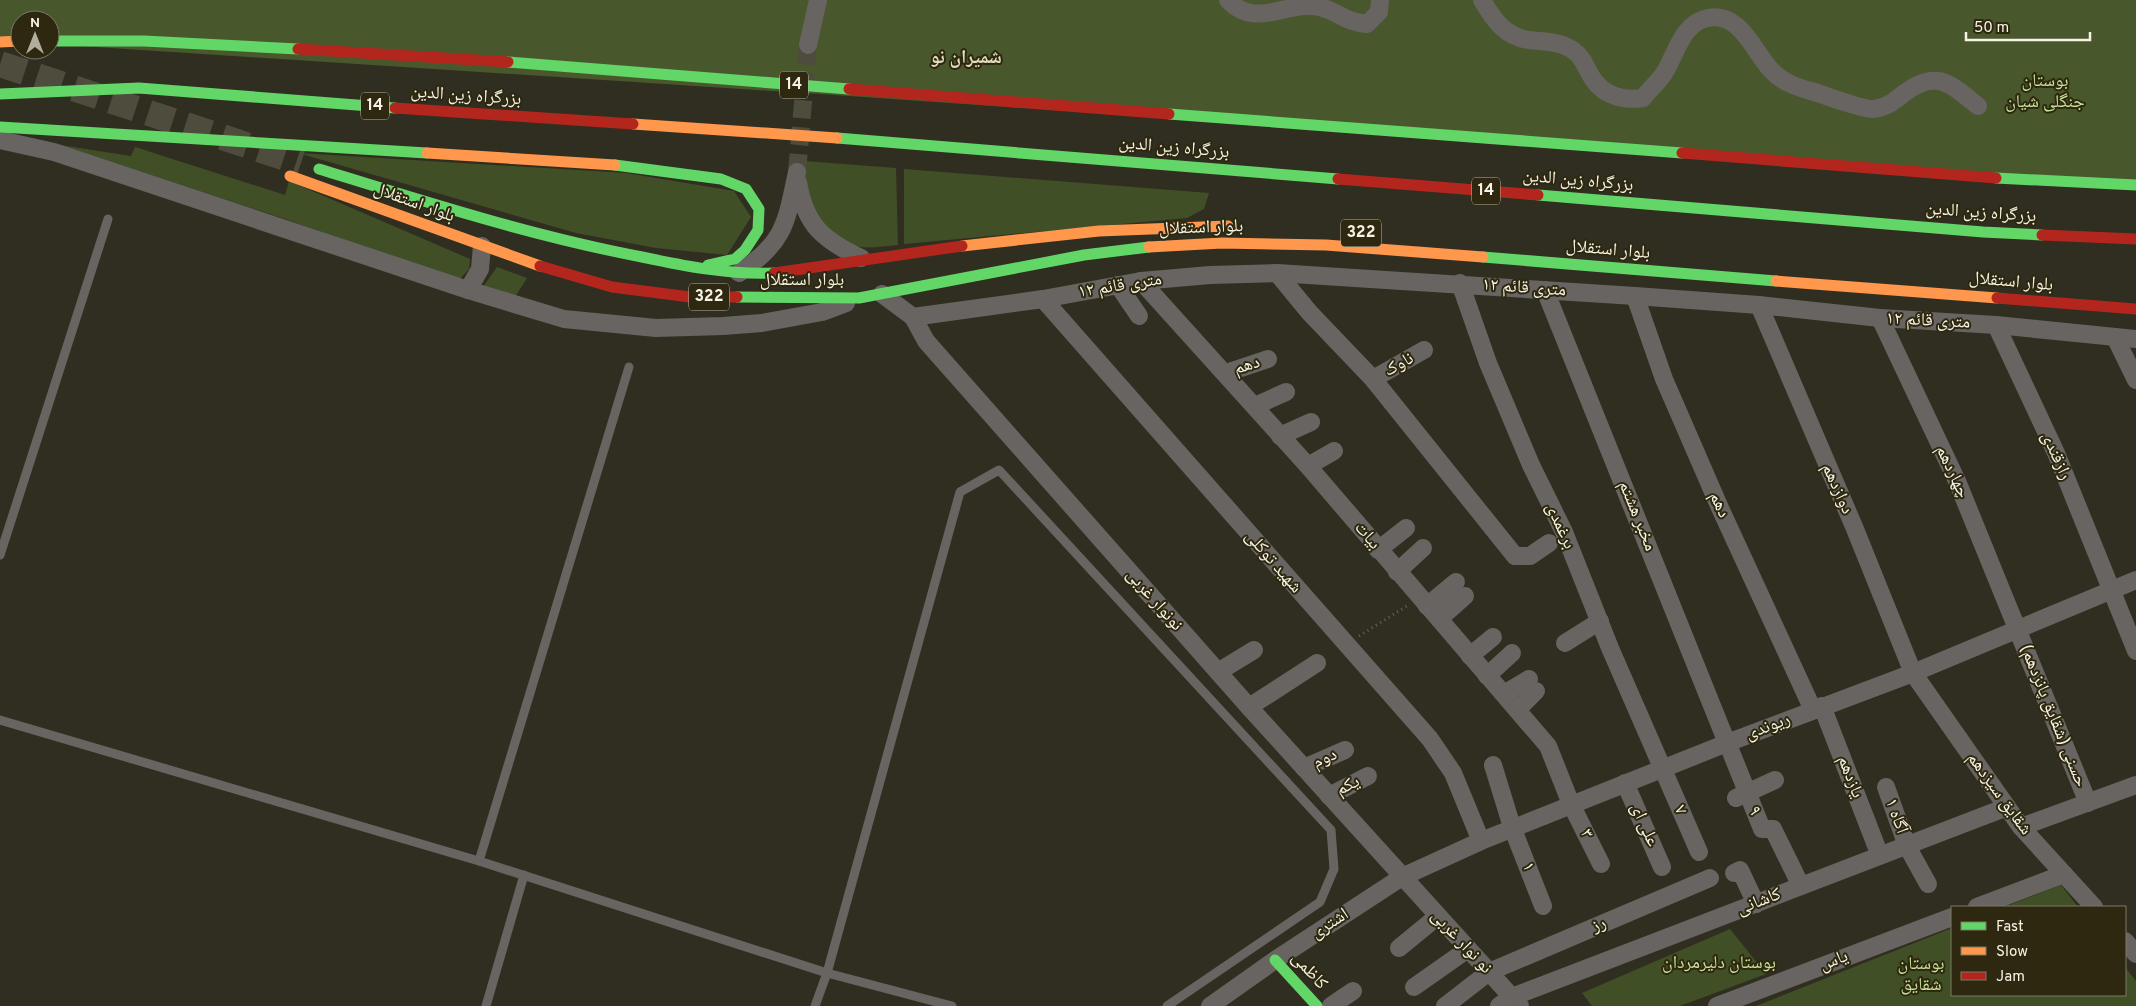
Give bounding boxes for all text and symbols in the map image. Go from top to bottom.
north arrow [10,10,60,60]
scale bar [1966,10,2090,42]
text: N [30,15,40,32]
text: 50 m [1974,19,2009,38]
district label: شمیران نو [930,46,1002,70]
park label: بوستان جنگلی شیان [2005,70,2085,114]
road number: 14 [780,72,808,98]
street label: بزرگراه زین الدین [410,81,522,111]
road number: 14 [361,92,389,120]
street label: بزرگراه زین الدین [1118,132,1230,164]
street label: بزرگراه زین الدین [1522,165,1634,197]
street label: بلوار استقلال [370,178,458,228]
road number: 14 [1472,178,1500,205]
street label: بزرگراه زین الدین [1925,198,2037,228]
street label: بلوار استقلال [1158,215,1244,241]
road number: 322 [1341,220,1381,247]
street label: بلوار استقلال [1565,235,1651,265]
street label: بلوار استقلال [1968,267,2054,297]
street label: ۱۲ متری قائم [1077,268,1163,304]
street label: بلوار استقلال [760,269,844,292]
street label: ۱۲ متری قائم [1481,274,1567,302]
road number: 322 [689,284,729,310]
street label: ۱۲ متری قائم [1885,307,1971,335]
street label: ناوک [1380,347,1418,383]
street label: دهم [1231,351,1263,381]
street label: رازقندی [2035,428,2077,484]
street label: چهاردهم [1930,442,1974,502]
street label: دوازدهم [1816,460,1858,518]
street label: مخبر هشتم [1612,477,1662,555]
street label: دهم [1703,488,1735,522]
street label: برغمدی [1540,499,1580,553]
street label: بیات [1349,517,1385,555]
street label: شهید توکلی [1239,525,1307,599]
street label: نونوار غربی [1120,564,1188,636]
street label: حسنی (شقایق پانزدهم) [2014,641,2092,791]
street label: ریوندی [1742,708,1794,746]
street label: دوم [1309,743,1341,775]
street label: شقایق سیزدهم [1961,748,2037,840]
street label: یازدهم [1831,752,1869,802]
street label: یکم [1332,770,1364,802]
street label: آگاه ۱ [1879,795,1913,837]
street label: علی ای [1624,800,1664,850]
street label: ۷ [1668,802,1692,818]
street label: ۹ [1742,803,1766,819]
street label: ۳ [1574,825,1598,843]
street label: ۱ [1516,859,1540,875]
street label: کاشانی [1734,883,1785,921]
street label: اشتری [1307,903,1353,945]
street label: نو نوار غربی [1425,905,1497,979]
legend [1951,906,2126,996]
street label: رز [1587,912,1610,939]
text: Fast [1996,918,2024,937]
text: Slow [1996,943,2028,962]
street label: یاس [1816,945,1852,977]
street label: کاظمی [1286,947,1333,995]
park label: بوستان دلیرمردان [1662,952,1776,975]
park label: بوستان شقایق [1898,953,1944,997]
text: Jam [1996,968,2025,987]

